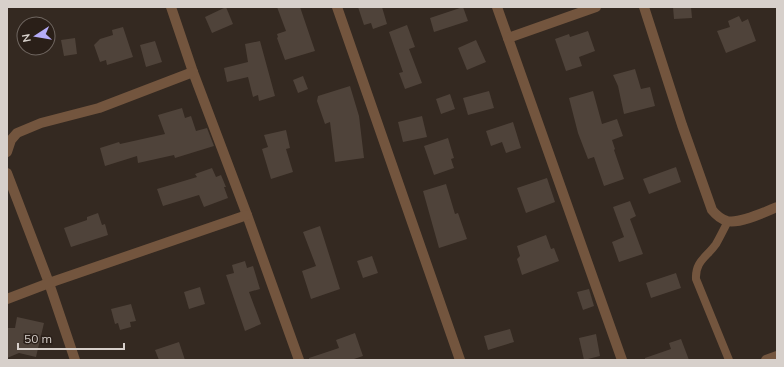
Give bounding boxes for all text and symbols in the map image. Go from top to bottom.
north arrow [16,16,56,56]
text: N [19,33,34,44]
scale bar [18,325,124,351]
text: 50 m [24,331,52,346]

